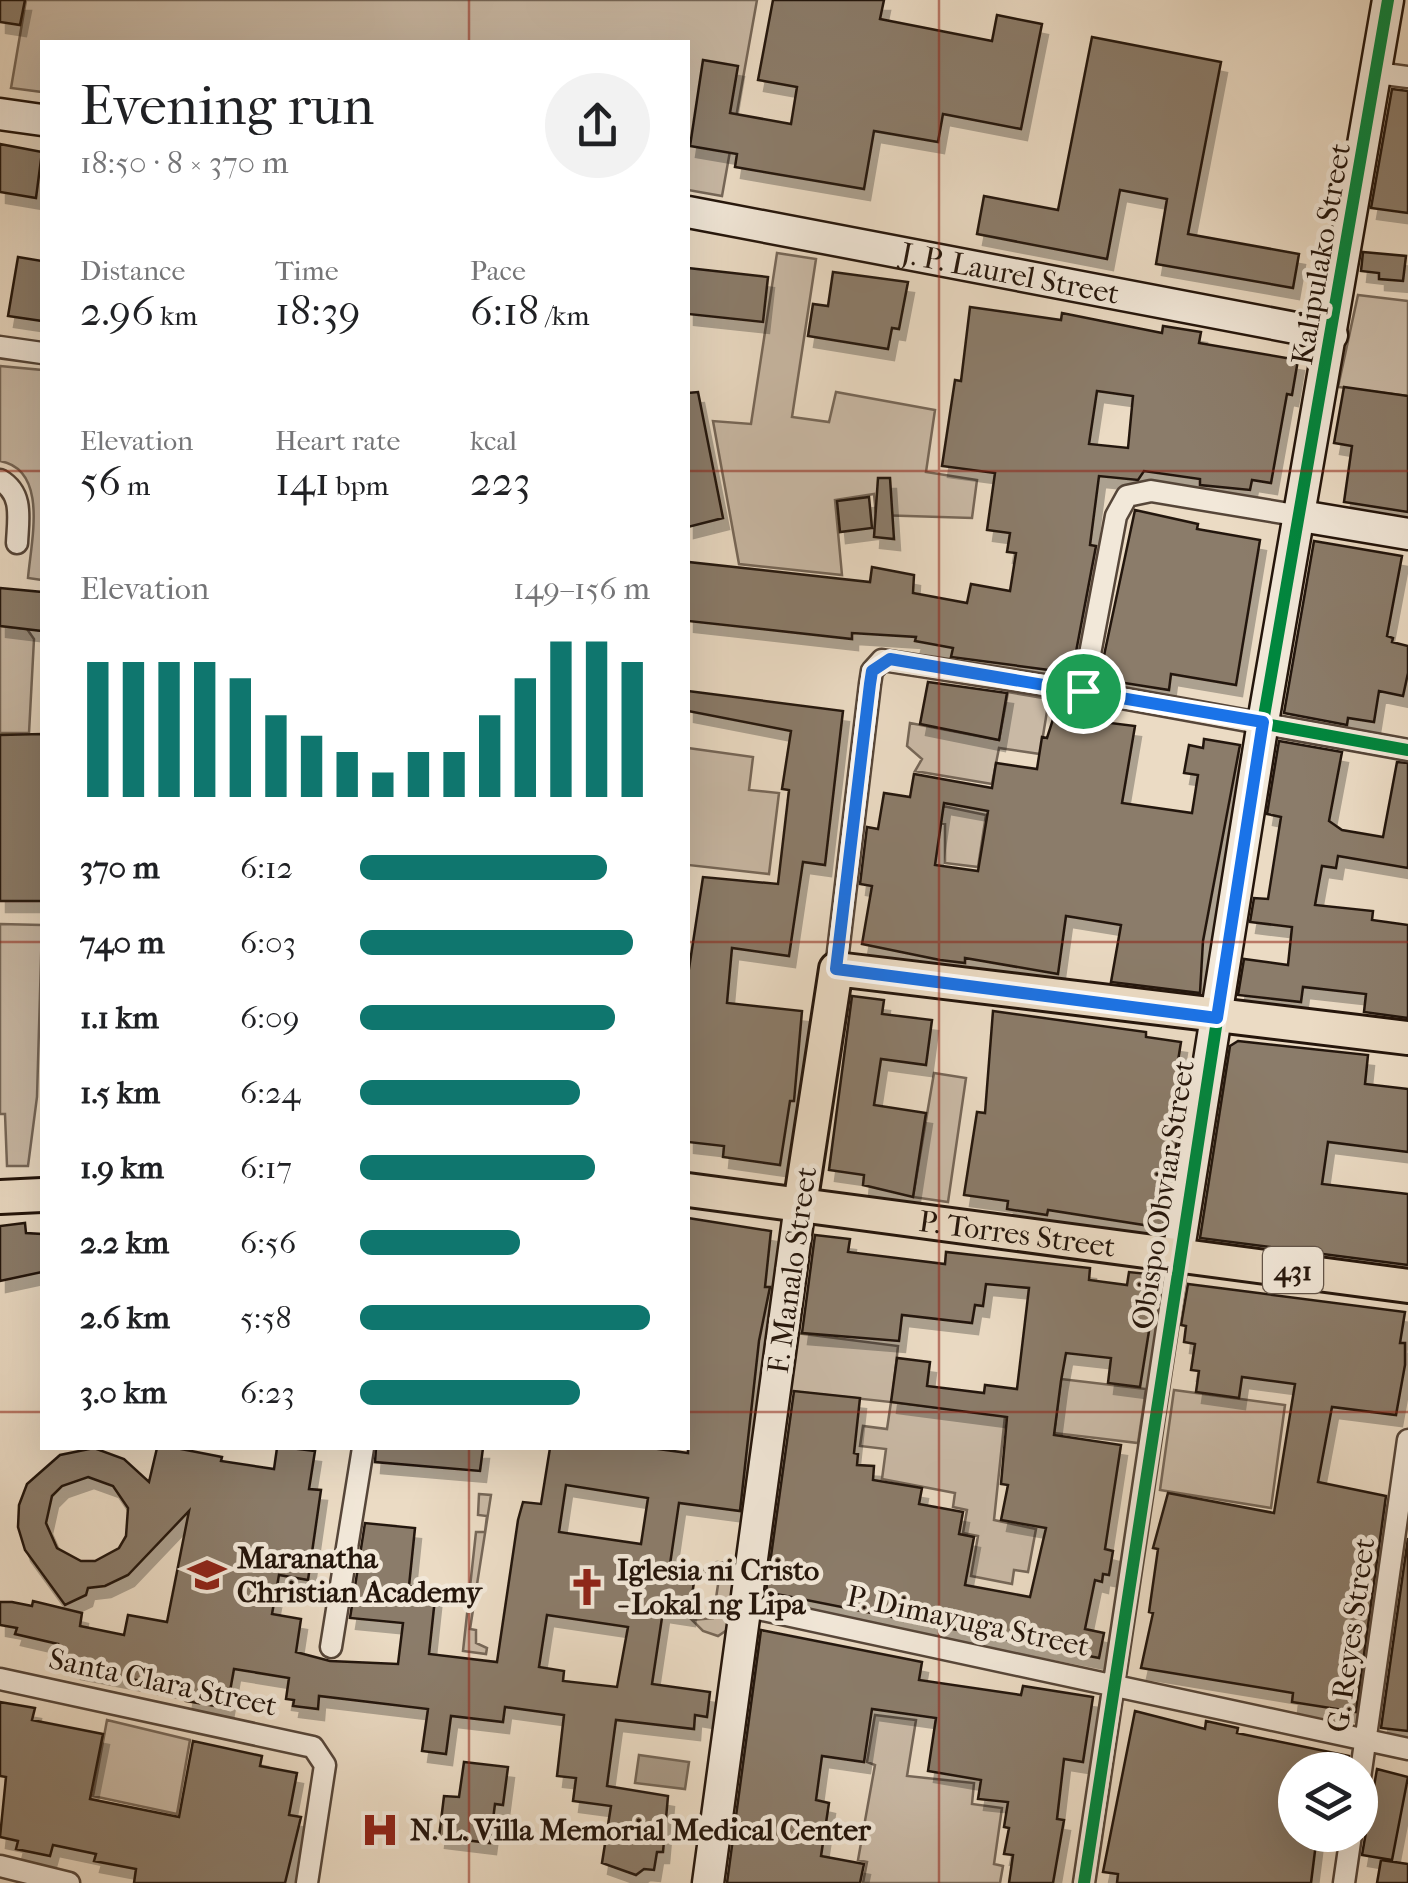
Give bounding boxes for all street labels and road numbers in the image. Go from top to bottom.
street label: Kalipulako Street [1285,140,1358,368]
street label: J. P. Laurel Street [896,236,1122,312]
street label: Obispo Obviar Street [1125,1058,1202,1332]
street label: F. Manalo Street [761,1164,824,1376]
street label: P. Torres Street [917,1204,1118,1265]
road number: 431 [1263,1247,1323,1293]
street label: G. Reyes Street [1321,1535,1383,1735]
street label: P. Dimayuga Street [843,1579,1093,1664]
street label: Santa Clara Street [46,1641,280,1724]

